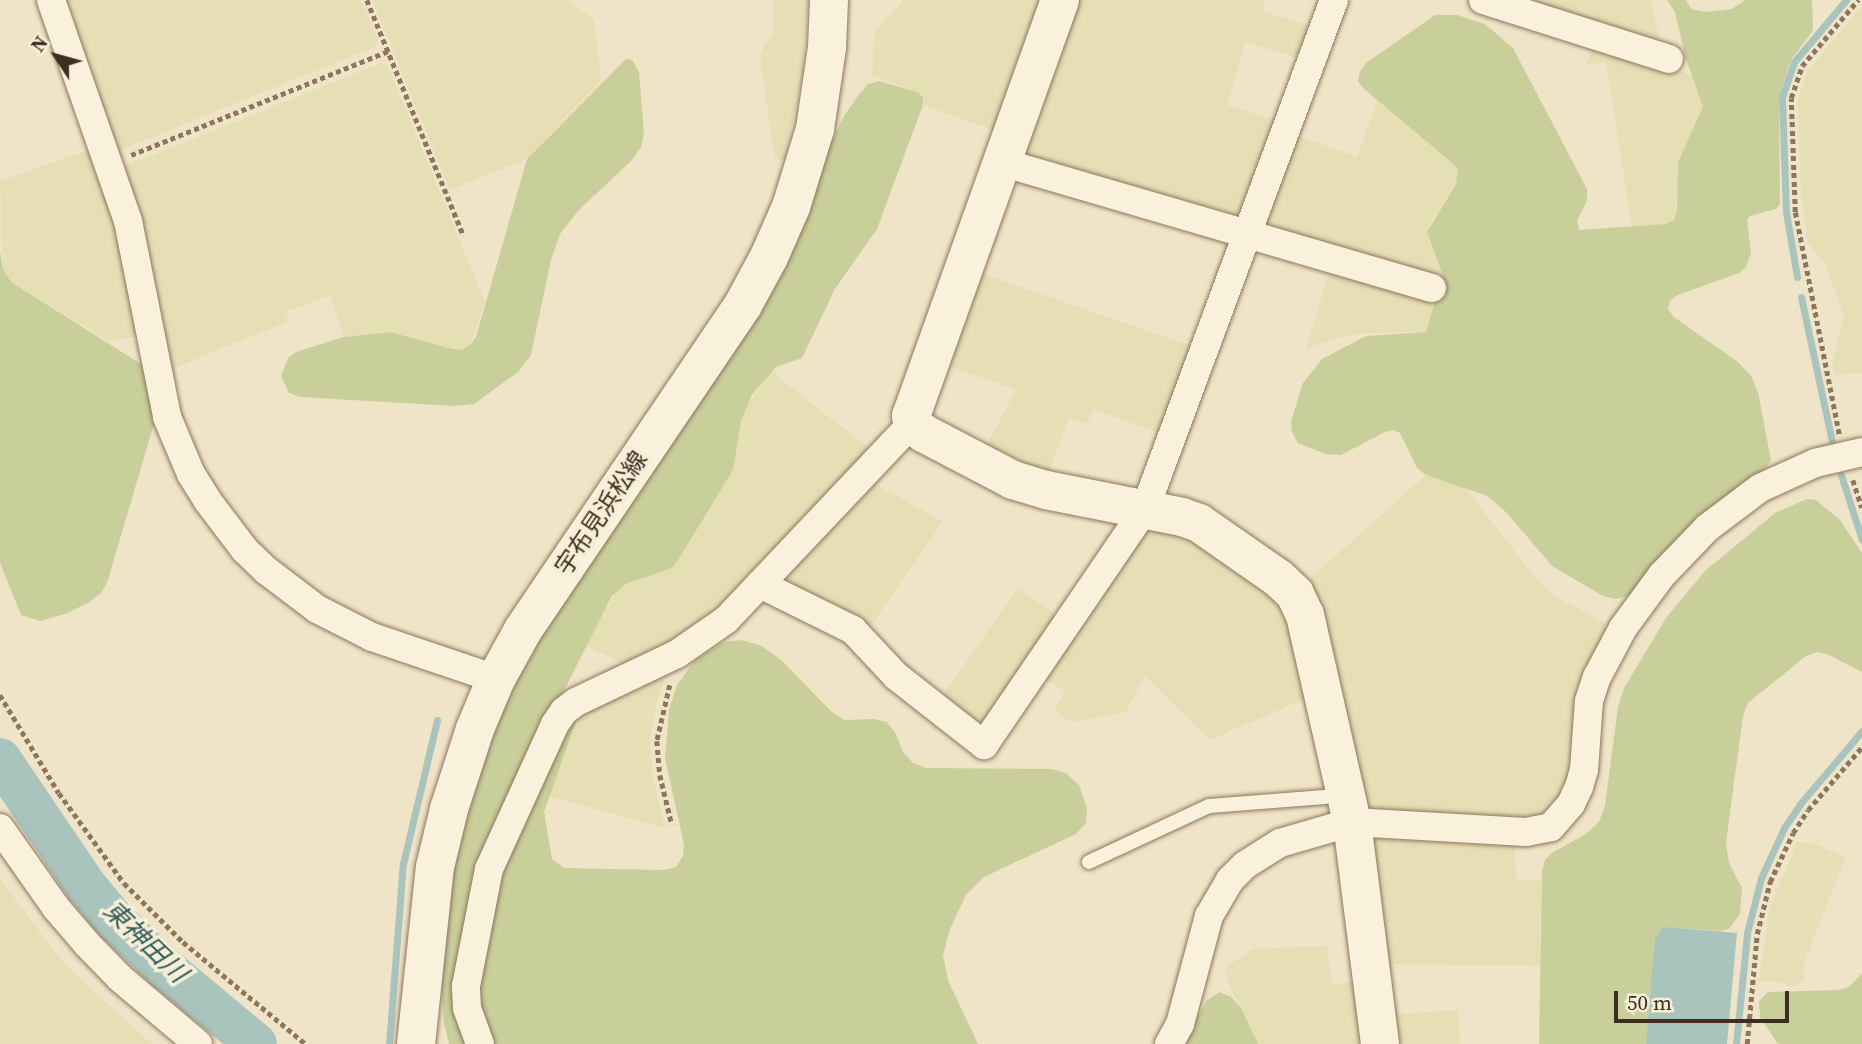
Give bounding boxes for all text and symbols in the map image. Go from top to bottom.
north arrow [21,21,91,91]
text: N [24,30,54,57]
street label: 宇布見浜松線 [549,445,653,581]
water label: 東神田川 [97,895,193,989]
scale bar [1617,978,1792,1022]
text: 50 m [1627,988,1672,1017]

